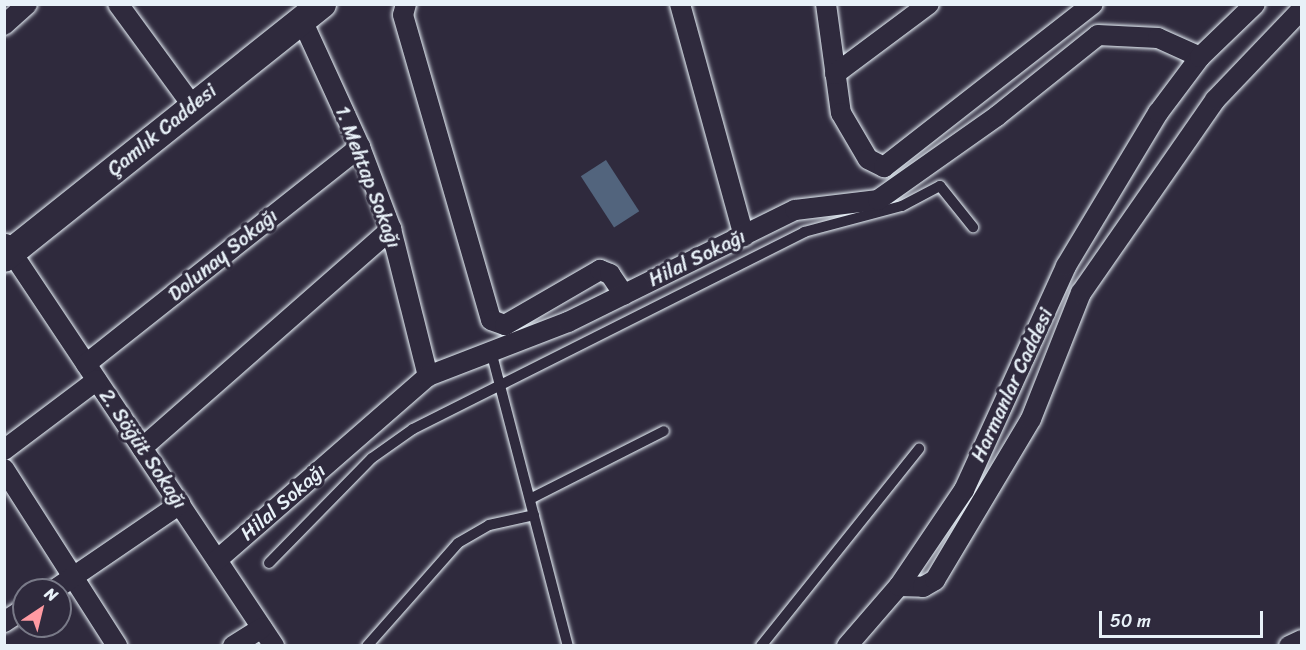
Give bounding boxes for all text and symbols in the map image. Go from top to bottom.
street label: Çamlık Caddesi [103,79,221,181]
street label: 1. Mehtap Sokağı [330,102,406,252]
street label: Dolunay Sokağı [163,204,283,306]
street label: Hilal Sokağı [644,224,750,292]
street label: Harmanlar Caddesi [966,305,1058,465]
street label: 2. Söğüt Sokağı [94,385,192,513]
street label: Hilal Sokağı [235,458,331,546]
north arrow [12,578,72,638]
text: N [39,579,64,610]
scale bar [1102,599,1266,637]
text: 50 m [1110,605,1151,637]

